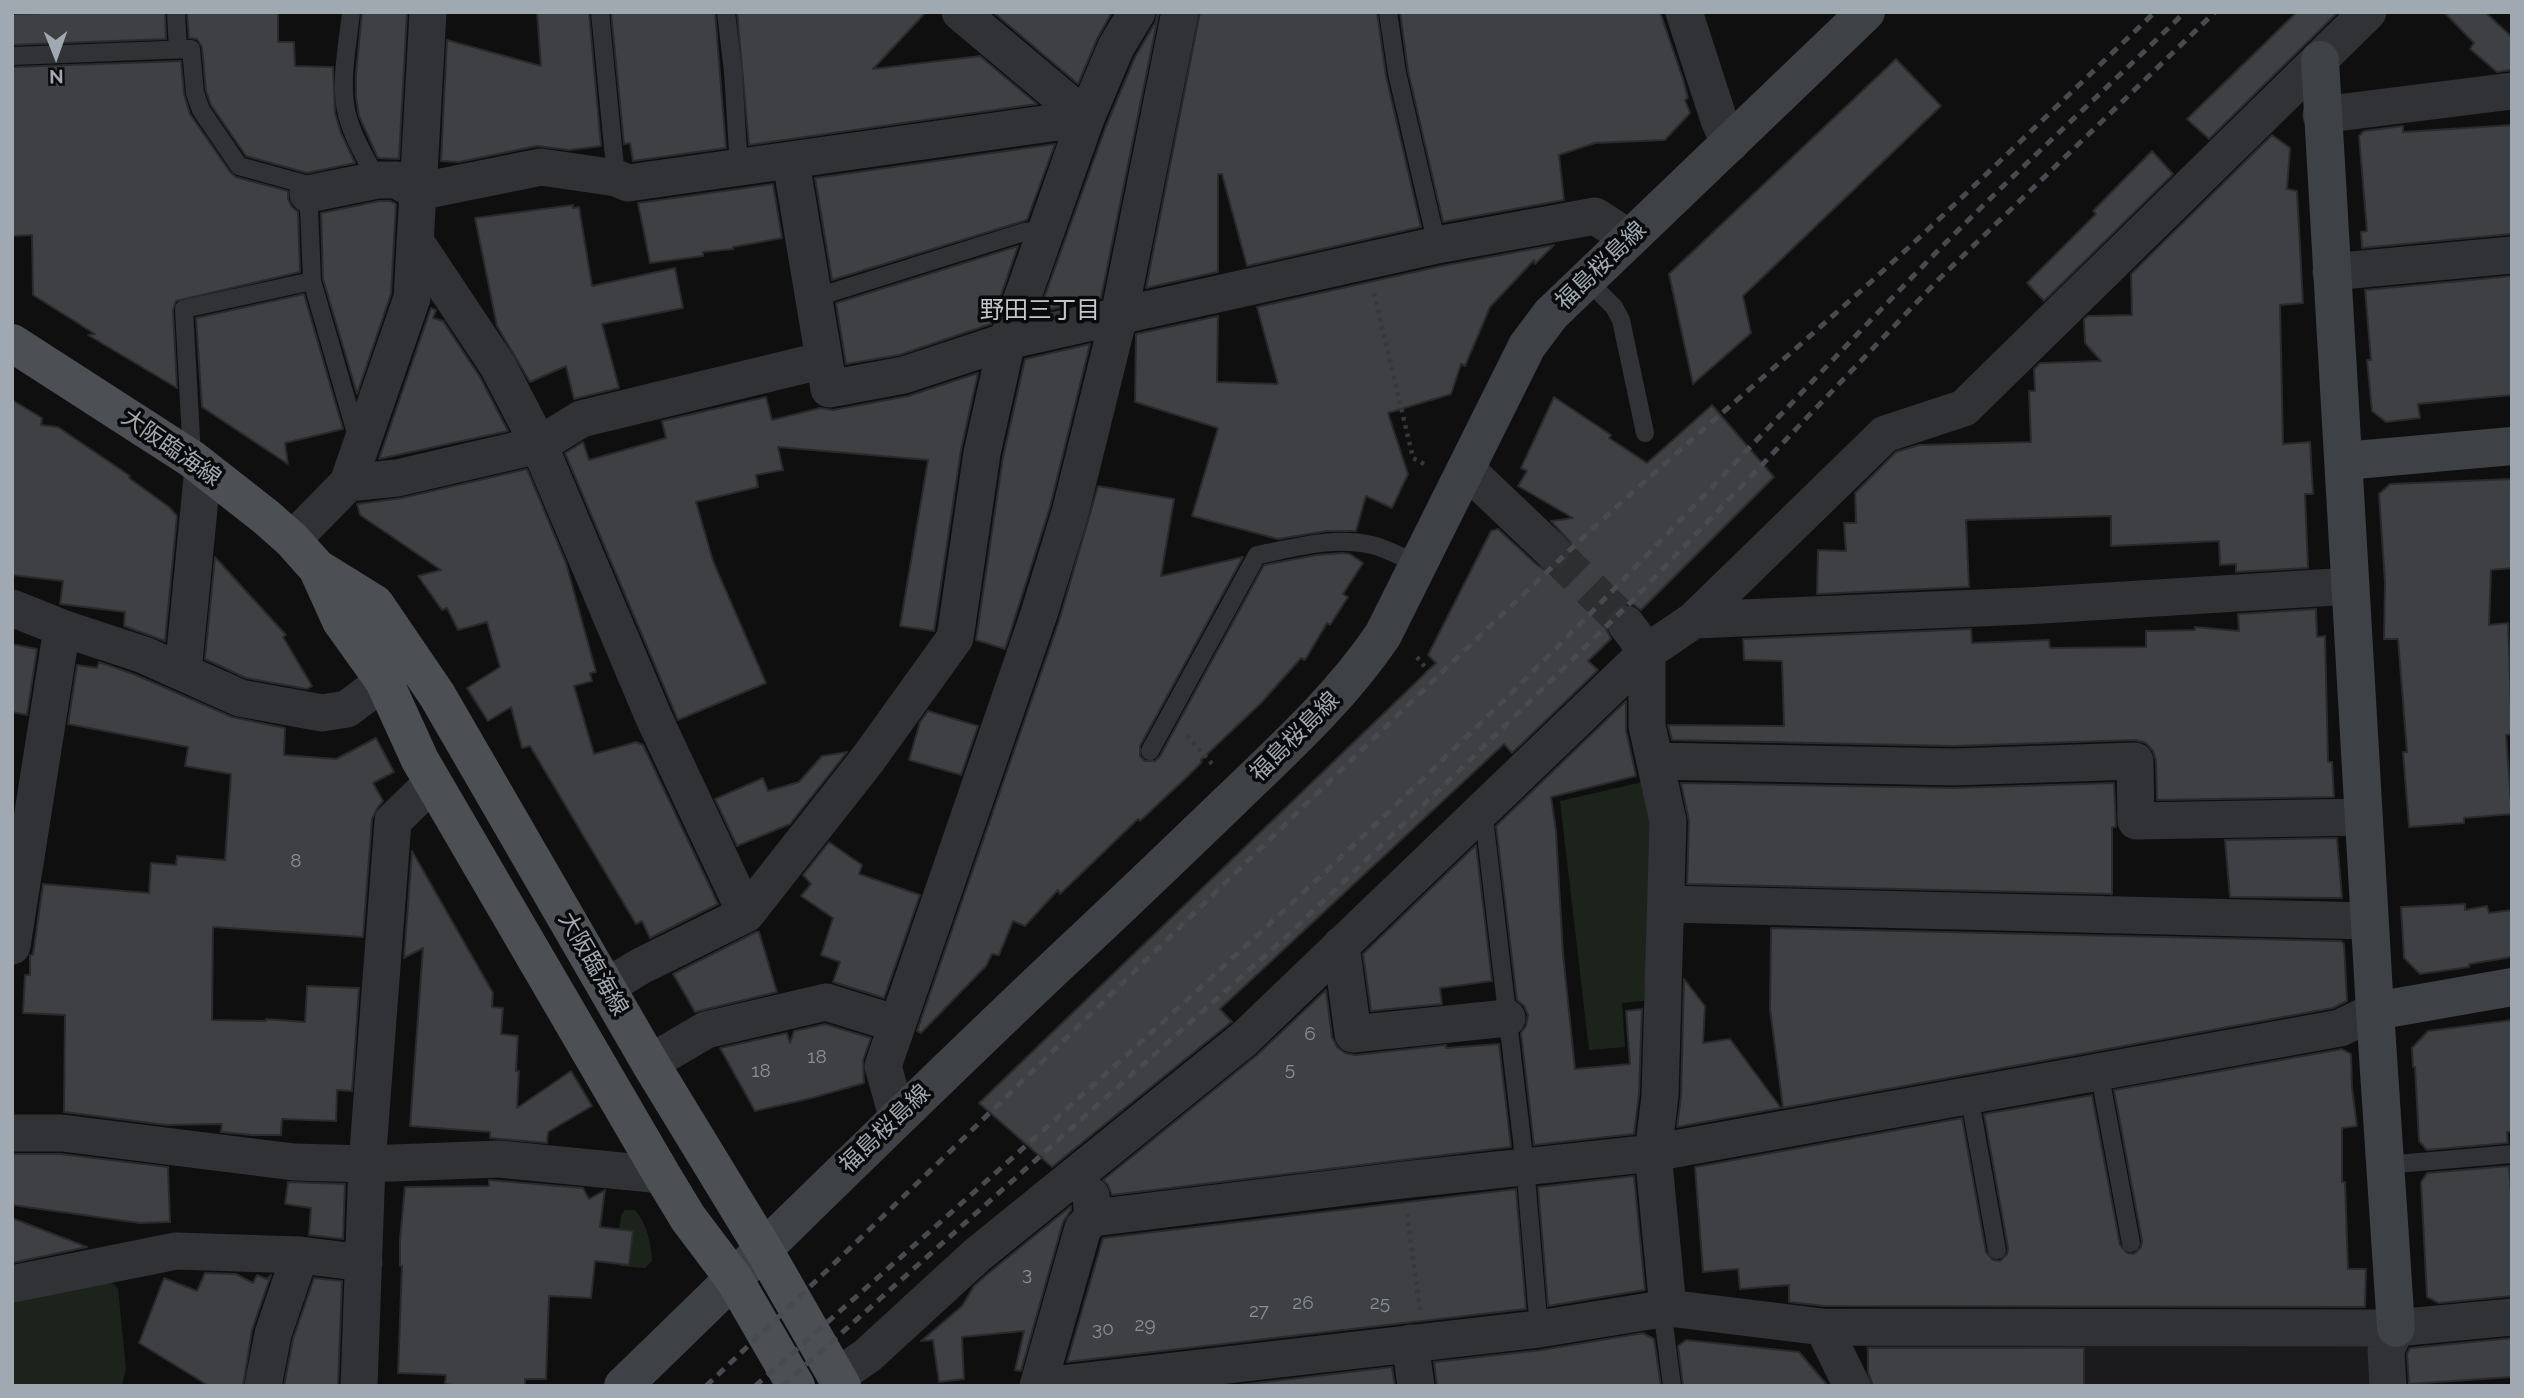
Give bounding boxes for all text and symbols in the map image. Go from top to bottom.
north arrow [21,21,91,91]
text: N [49,66,64,88]
street label: 福島桜島線 [1550,216,1652,316]
district label: 野田三丁目 [980,297,1100,325]
street label: 大阪臨海線 [116,404,226,492]
street label: 福島桜島線 [1245,687,1345,787]
house number: 8 [290,850,302,872]
street label: 大阪臨海線 [552,907,634,1021]
house number: 6 [1304,1023,1316,1045]
house number: 18 [807,1046,827,1068]
house number: 5 [1285,1058,1295,1080]
house number: 18 [751,1060,771,1082]
street label: 福島桜島線 [834,1079,936,1179]
house number: 3 [1022,1263,1032,1285]
house number: 26 [1292,1292,1314,1314]
house number: 25 [1370,1292,1390,1314]
house number: 27 [1249,1300,1269,1322]
house number: 29 [1134,1314,1156,1336]
house number: 30 [1092,1318,1114,1340]

